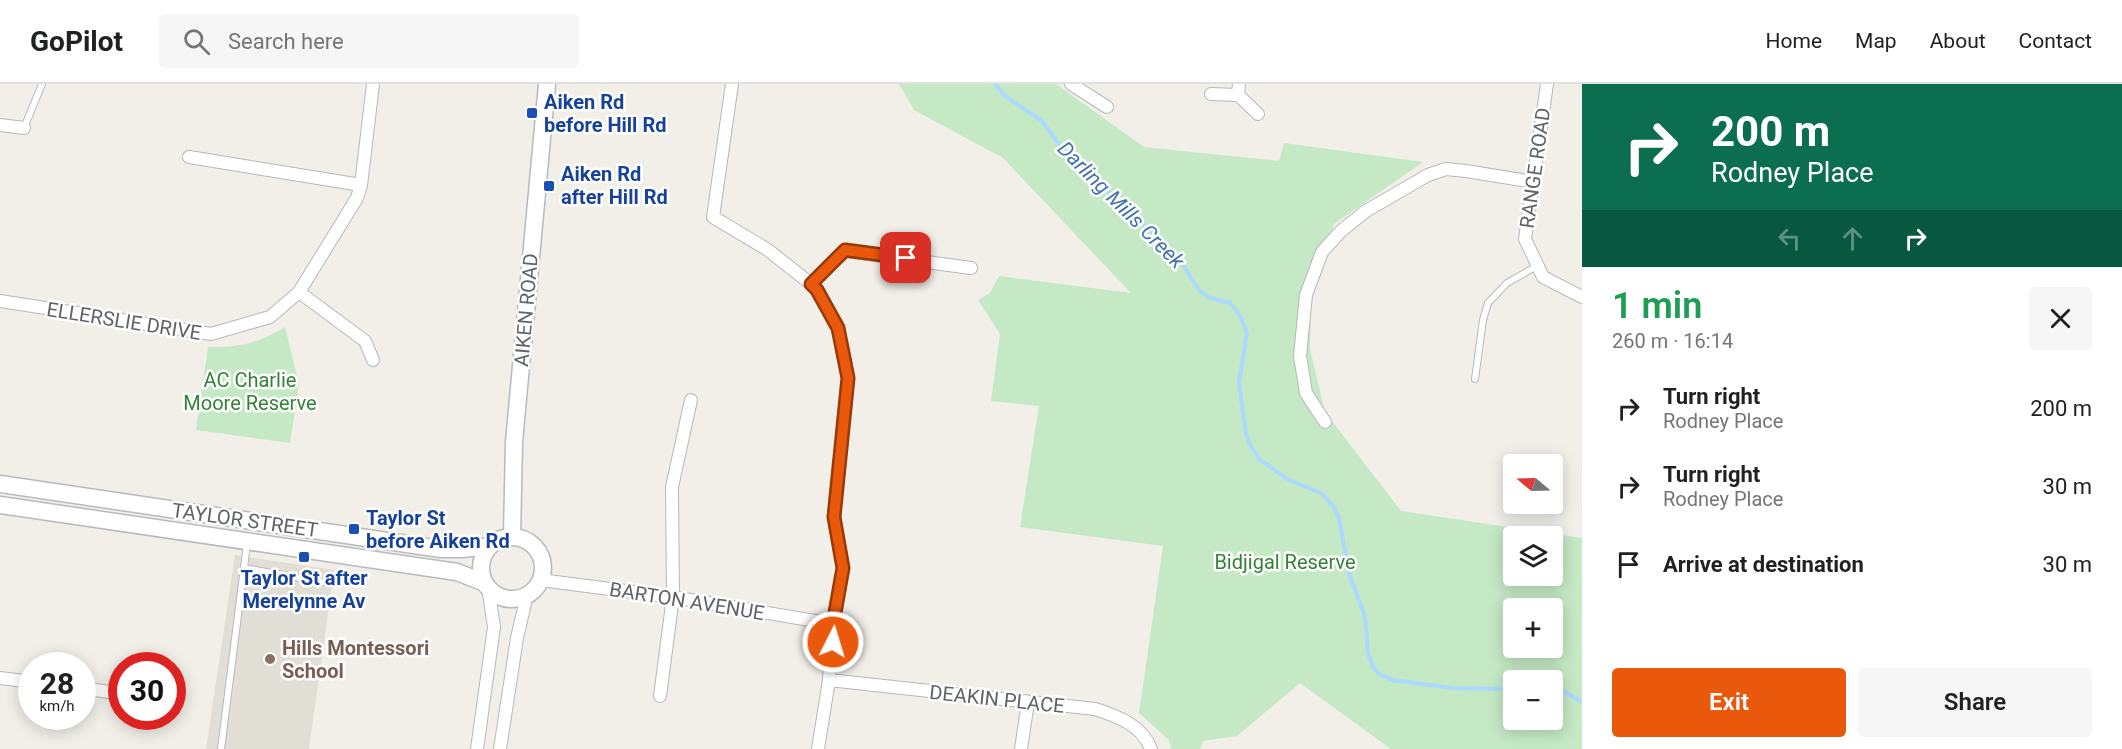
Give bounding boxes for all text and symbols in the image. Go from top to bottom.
search box [159,14,579,68]
text: GoPilot [30,25,123,58]
icon: search [180,25,213,58]
text: Search here [228,29,344,54]
text: Home [1766,29,1822,53]
text: Map [1855,29,1897,53]
text: About [1930,29,1986,53]
text: Contact [2019,29,2092,53]
place label: Aiken Rd before Hill Rd [544,90,666,137]
marker: Aiken Rd before Hill Rd [525,106,539,120]
street label: RANGE ROAD [1515,106,1555,230]
text: 200 m [1711,107,1830,156]
icon: right [1612,108,1690,186]
water label: Darling Mills Creek [1053,137,1190,274]
text: Rodney Place [1711,157,1874,189]
place label: Aiken Rd after Hill Rd [561,162,668,209]
marker: Aiken Rd after Hill Rd [542,179,556,193]
icon: left [1773,222,1806,255]
icon: ahead [1836,222,1869,255]
icon: right [1899,222,1932,255]
pin [880,232,931,283]
icon: arrive [889,241,922,274]
street label: AIKEN ROAD [509,252,543,368]
text: 1 min [1612,285,1702,327]
button: close [2029,287,2092,350]
street label: ELLERSLIE DRIVE [45,297,203,345]
text: 260 m · 16:14 [1612,329,1733,353]
park label: AC Charlie Moore Reserve [183,368,317,415]
text: Turn right [1663,384,1760,409]
icon: right [1612,392,1645,425]
text: 200 m [2030,396,2092,421]
text: Rodney Place [1663,409,1783,433]
north arrow [1503,454,1563,514]
map controls [1503,454,1563,730]
text: Turn right [1663,462,1760,487]
icon: right [1612,470,1645,503]
text: 30 m [2043,474,2092,499]
text: Rodney Place [1663,487,1783,511]
street label: TAYLOR STREET [170,498,320,542]
place label: Taylor St before Aiken Rd [366,506,510,553]
marker: Taylor St before Aiken Rd [347,522,361,536]
button: layers [1503,526,1563,586]
icon: arrive [1612,548,1645,581]
marker: Taylor St after Merelynne Av [297,550,311,564]
park label: Bidjigal Reserve [1214,550,1356,574]
text: Arrive at destination [1663,552,1864,577]
text: 30 m [2043,552,2092,577]
place label: Taylor St after Merelynne Av [240,566,368,613]
street label: BARTON AVENUE [608,577,766,625]
button: + [1503,598,1563,658]
position arrow [801,610,865,674]
place label: Hills Montessori School [282,636,429,683]
speed limit sign: 30 [108,652,186,730]
marker: Hills Montessori School [263,652,277,666]
text: 28 [40,666,74,701]
button: Exit [1612,668,1846,737]
button: Share [1858,668,2092,737]
button: − [1503,670,1563,730]
street label: DEAKIN PLACE [928,680,1066,718]
text: km/h [39,697,75,715]

